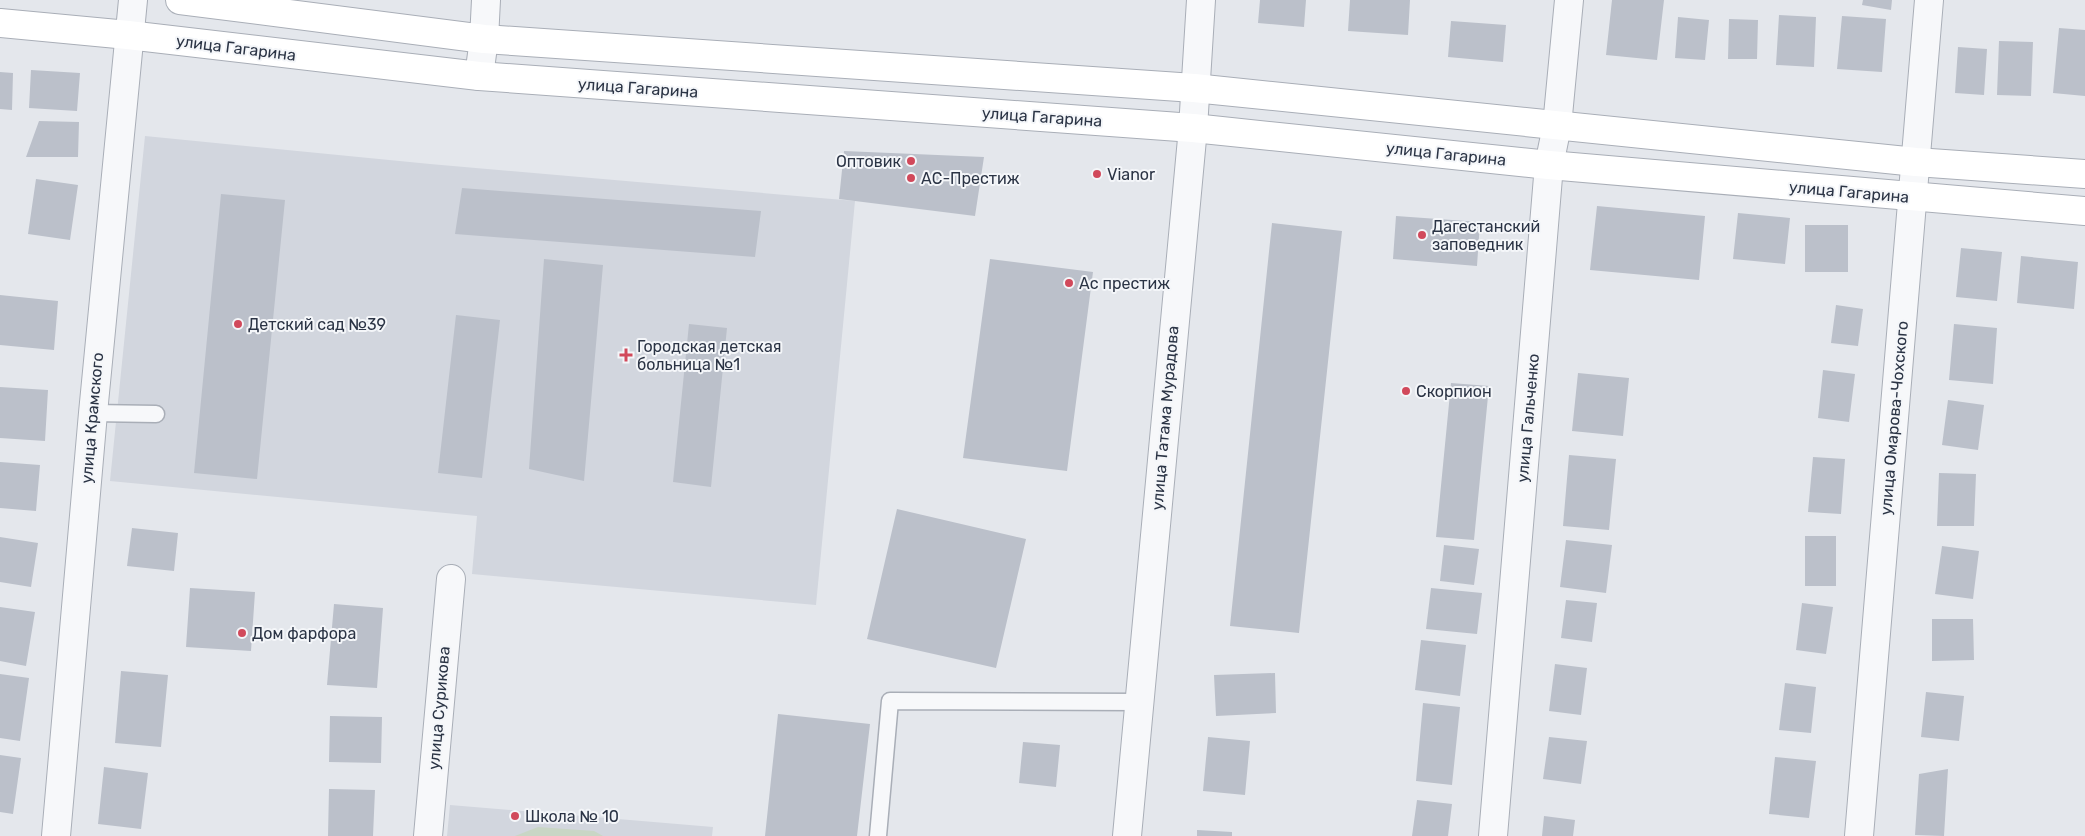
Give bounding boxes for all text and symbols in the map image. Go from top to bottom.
street label: улица Гагарина [175,31,297,65]
street label: улица Гагарина [577,74,699,102]
street label: улица Гагарина [981,103,1103,131]
street label: улица Гагарина [1385,138,1507,170]
place label: Оптовик [836,152,901,171]
marker: Оптовик [905,155,917,167]
place label: Vianor [1107,165,1155,184]
marker: Vianor [1091,168,1103,180]
place label: АС-Престиж [921,169,1020,188]
marker: АС-Престиж [905,172,917,184]
street label: улица Гагарина [1788,177,1910,207]
place label: Дагестанский заповедник [1432,217,1540,254]
marker: Дагестанский заповедник [1416,229,1428,241]
place label: Ас престиж [1079,274,1170,293]
marker: Ас престиж [1063,277,1075,289]
place label: Детский сад №39 [248,315,386,334]
marker: Детский сад №39 [232,318,244,330]
street label: улица Омарова-Чохского [1876,320,1912,516]
street label: улица Татама Мурадова [1147,325,1183,511]
place label: Городская детская больница №1 [637,337,781,374]
marker: Городская детская больница №1 [619,348,633,362]
street label: улица Крамского [77,352,107,484]
street label: улица Гальченко [1513,353,1543,483]
place label: Скорпион [1416,382,1492,401]
marker: Скорпион [1400,385,1412,397]
place label: Дом фарфора [252,624,356,643]
marker: Дом фарфора [236,627,248,639]
street label: улица Сурикова [424,645,454,771]
place label: Школа № 10 [525,807,619,826]
marker: Школа № 10 [509,810,521,822]

